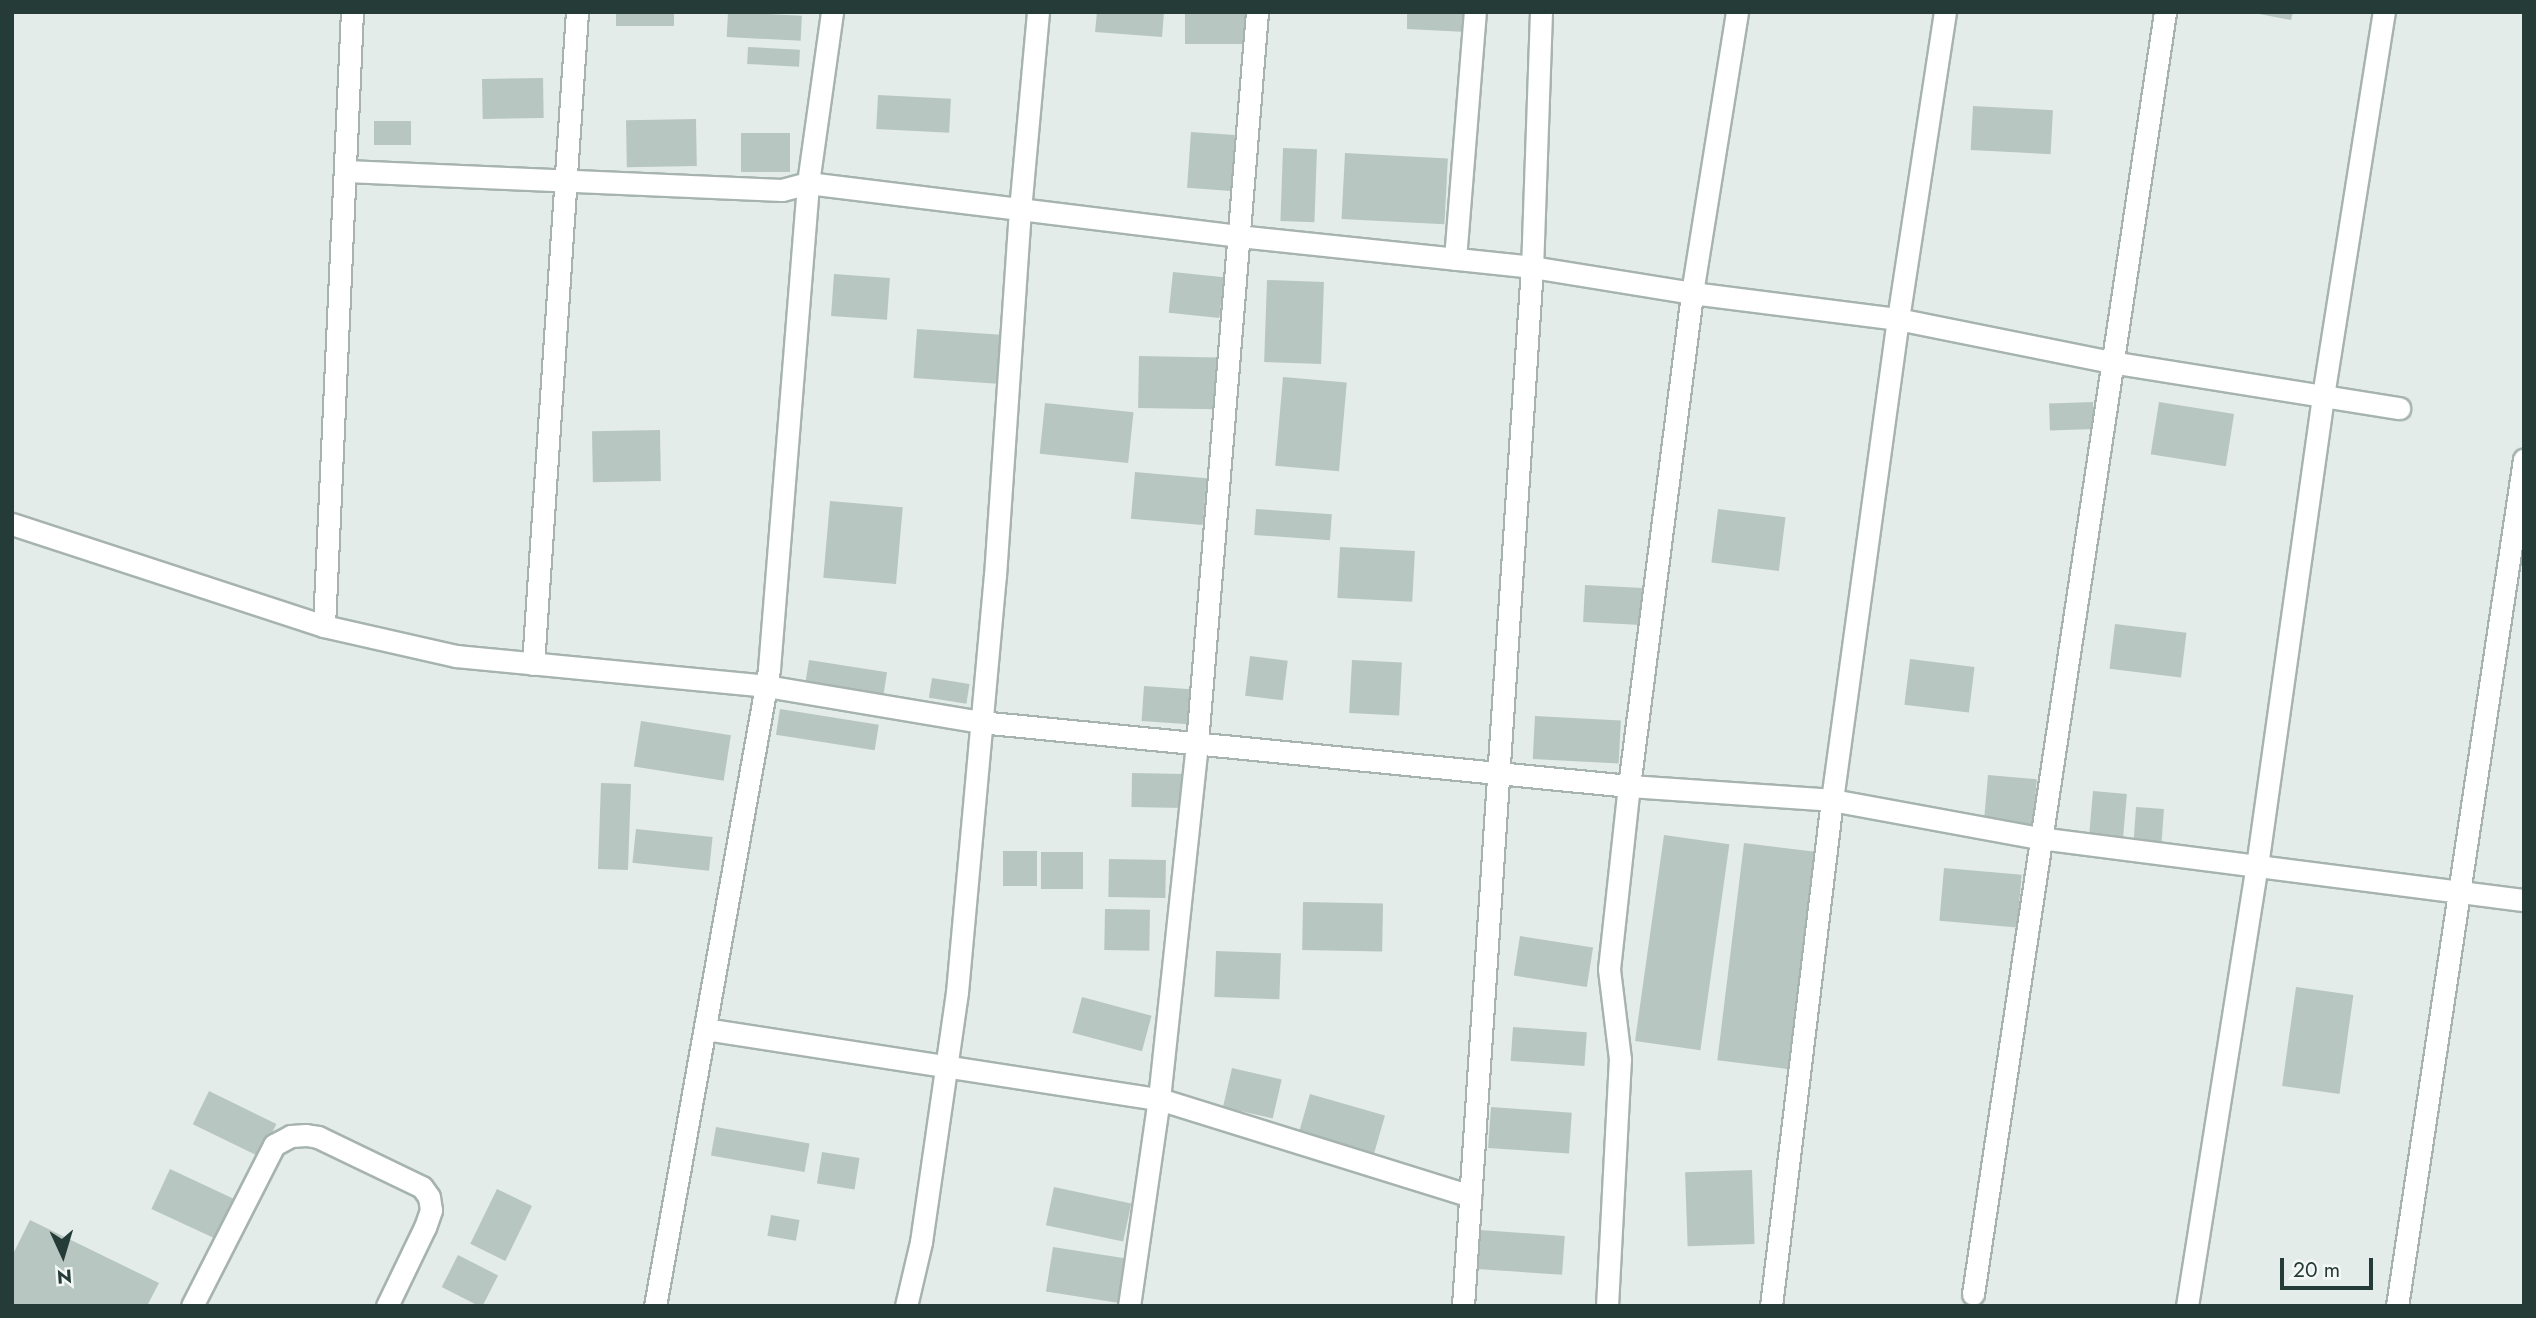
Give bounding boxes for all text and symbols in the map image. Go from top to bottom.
north arrow [28,1220,98,1290]
scale bar [2284,1244,2377,1288]
text: 20 m [2293,1255,2340,1285]
text: N [56,1262,73,1290]

